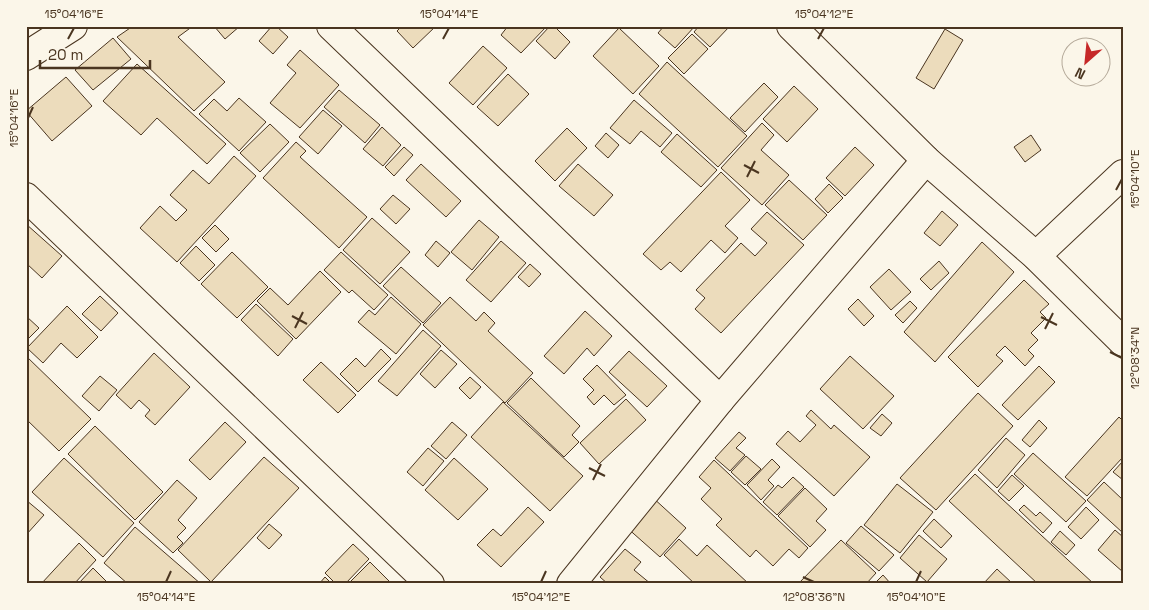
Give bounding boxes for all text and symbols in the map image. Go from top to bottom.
text: 15°04'16"E [45,6,104,22]
text: 15°04'14"E [420,6,478,22]
text: 15°04'12"E [795,6,854,22]
scale bar [40,38,150,70]
north arrow [1062,38,1112,88]
text: 20 m [48,45,83,64]
text: N [1072,63,1088,84]
text: 15°04'16"E [6,88,22,147]
text: 15°04'10"E [1127,149,1143,209]
text: 12°08'34"N [1127,327,1143,389]
text: 15°04'14"E [137,589,195,605]
text: 15°04'12"E [512,589,571,605]
text: 12°08'36"N [783,589,845,605]
text: 15°04'10"E [886,589,946,605]

